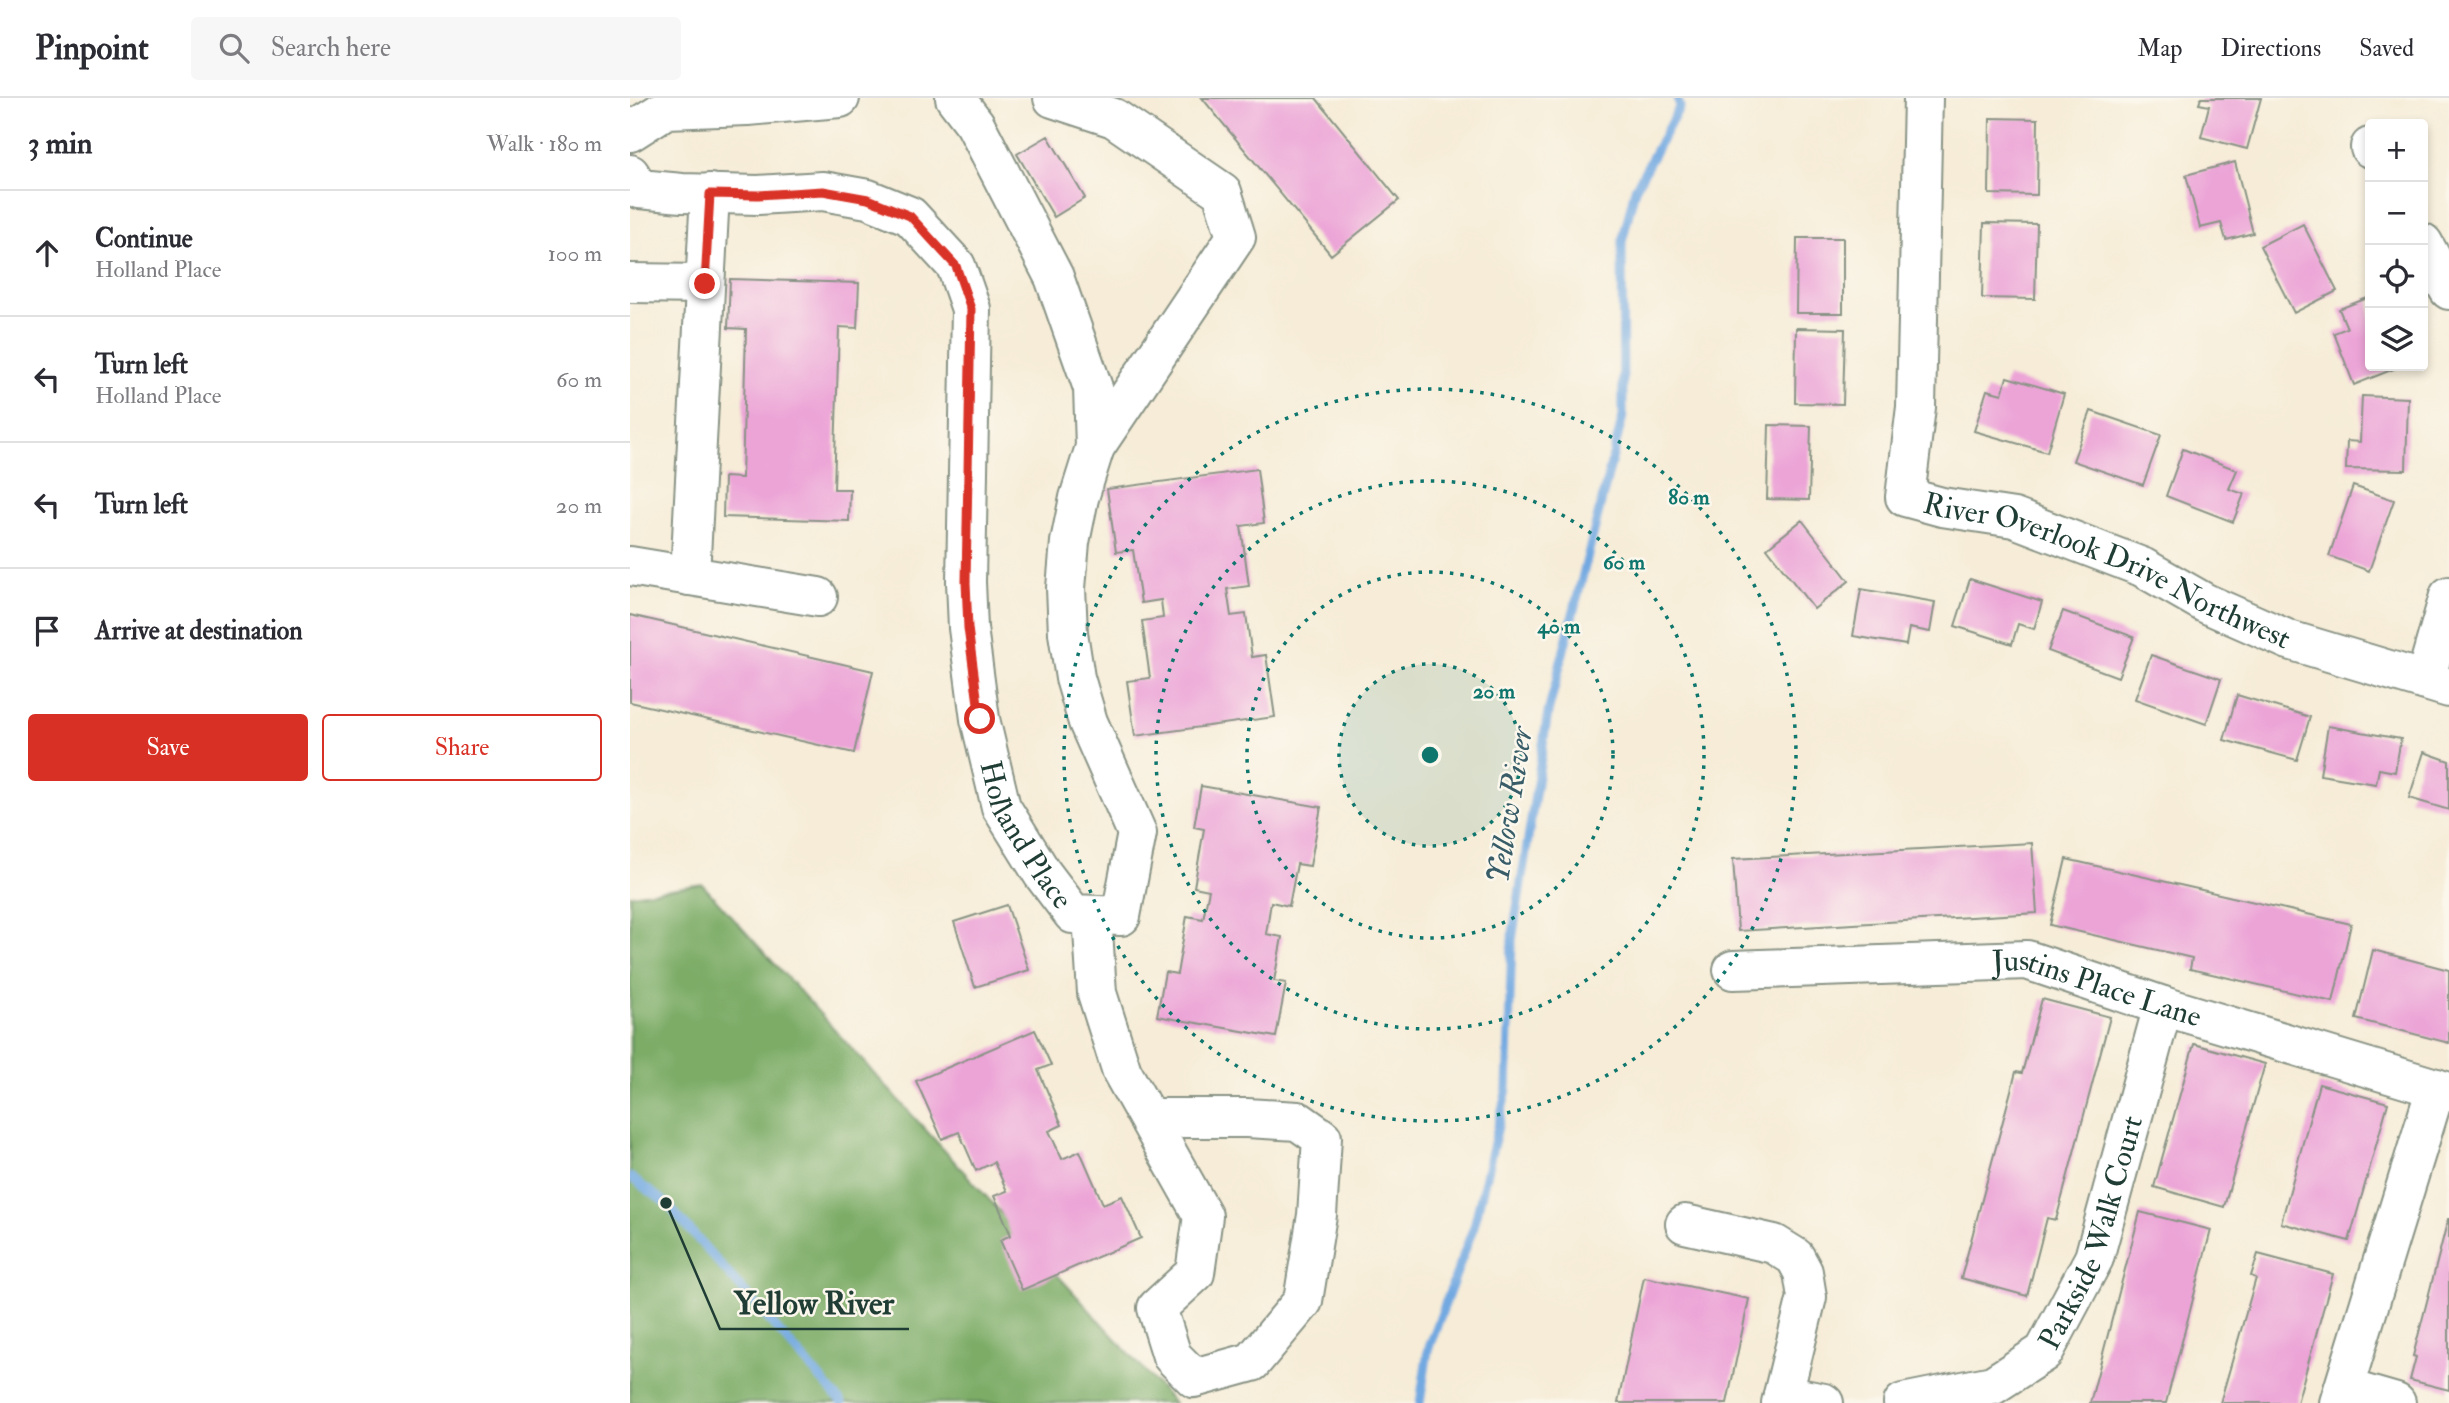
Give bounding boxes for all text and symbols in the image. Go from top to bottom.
search box [191,17,681,80]
text: Pinpoint [35,28,149,69]
icon: search [215,29,253,67]
text: Search here [271,32,391,64]
text: Map [2137,33,2182,64]
text: Directions [2220,33,2321,64]
text: Saved [2359,33,2414,64]
map controls [2365,119,2428,371]
button: + [2365,119,2428,182]
text: 3 min [28,125,93,162]
text: Walk · 180 m [487,129,602,158]
button: − [2365,182,2428,245]
text: Continue [95,223,193,255]
icon: ahead [28,234,66,272]
text: 100 m [548,239,602,268]
button: locate [2365,245,2428,308]
text: Holland Place [95,255,221,284]
route end [689,268,720,299]
button: layers [2365,308,2428,371]
text: Turn left [95,349,188,381]
icon: left [28,360,66,398]
text: 60 m [556,365,602,394]
text: Holland Place [95,381,221,410]
text: 80 m [1668,484,1710,511]
street label: River Overlook Drive Northwest [1919,485,2297,658]
icon: left [28,486,66,524]
text: Turn left [95,489,188,521]
text: 20 m [556,491,602,520]
text: 60 m [1603,549,1646,576]
icon: arrive [28,612,66,650]
text: 40 m [1537,613,1581,640]
text: Arrive at destination [95,615,303,647]
text: 20 m [1473,678,1516,705]
route start [964,703,995,734]
button: Save [28,714,308,781]
button: Share [322,714,602,781]
water label: Yellow River [1478,722,1542,886]
centre of rings [1418,743,1442,767]
street label: Holland Place [972,757,1081,916]
street label: Justins Place Lane [1990,942,2206,1035]
street label: Parkside Walk Court [2031,1111,2151,1356]
callout: Yellow River [720,1276,909,1329]
text: Yellow River [733,1284,895,1324]

